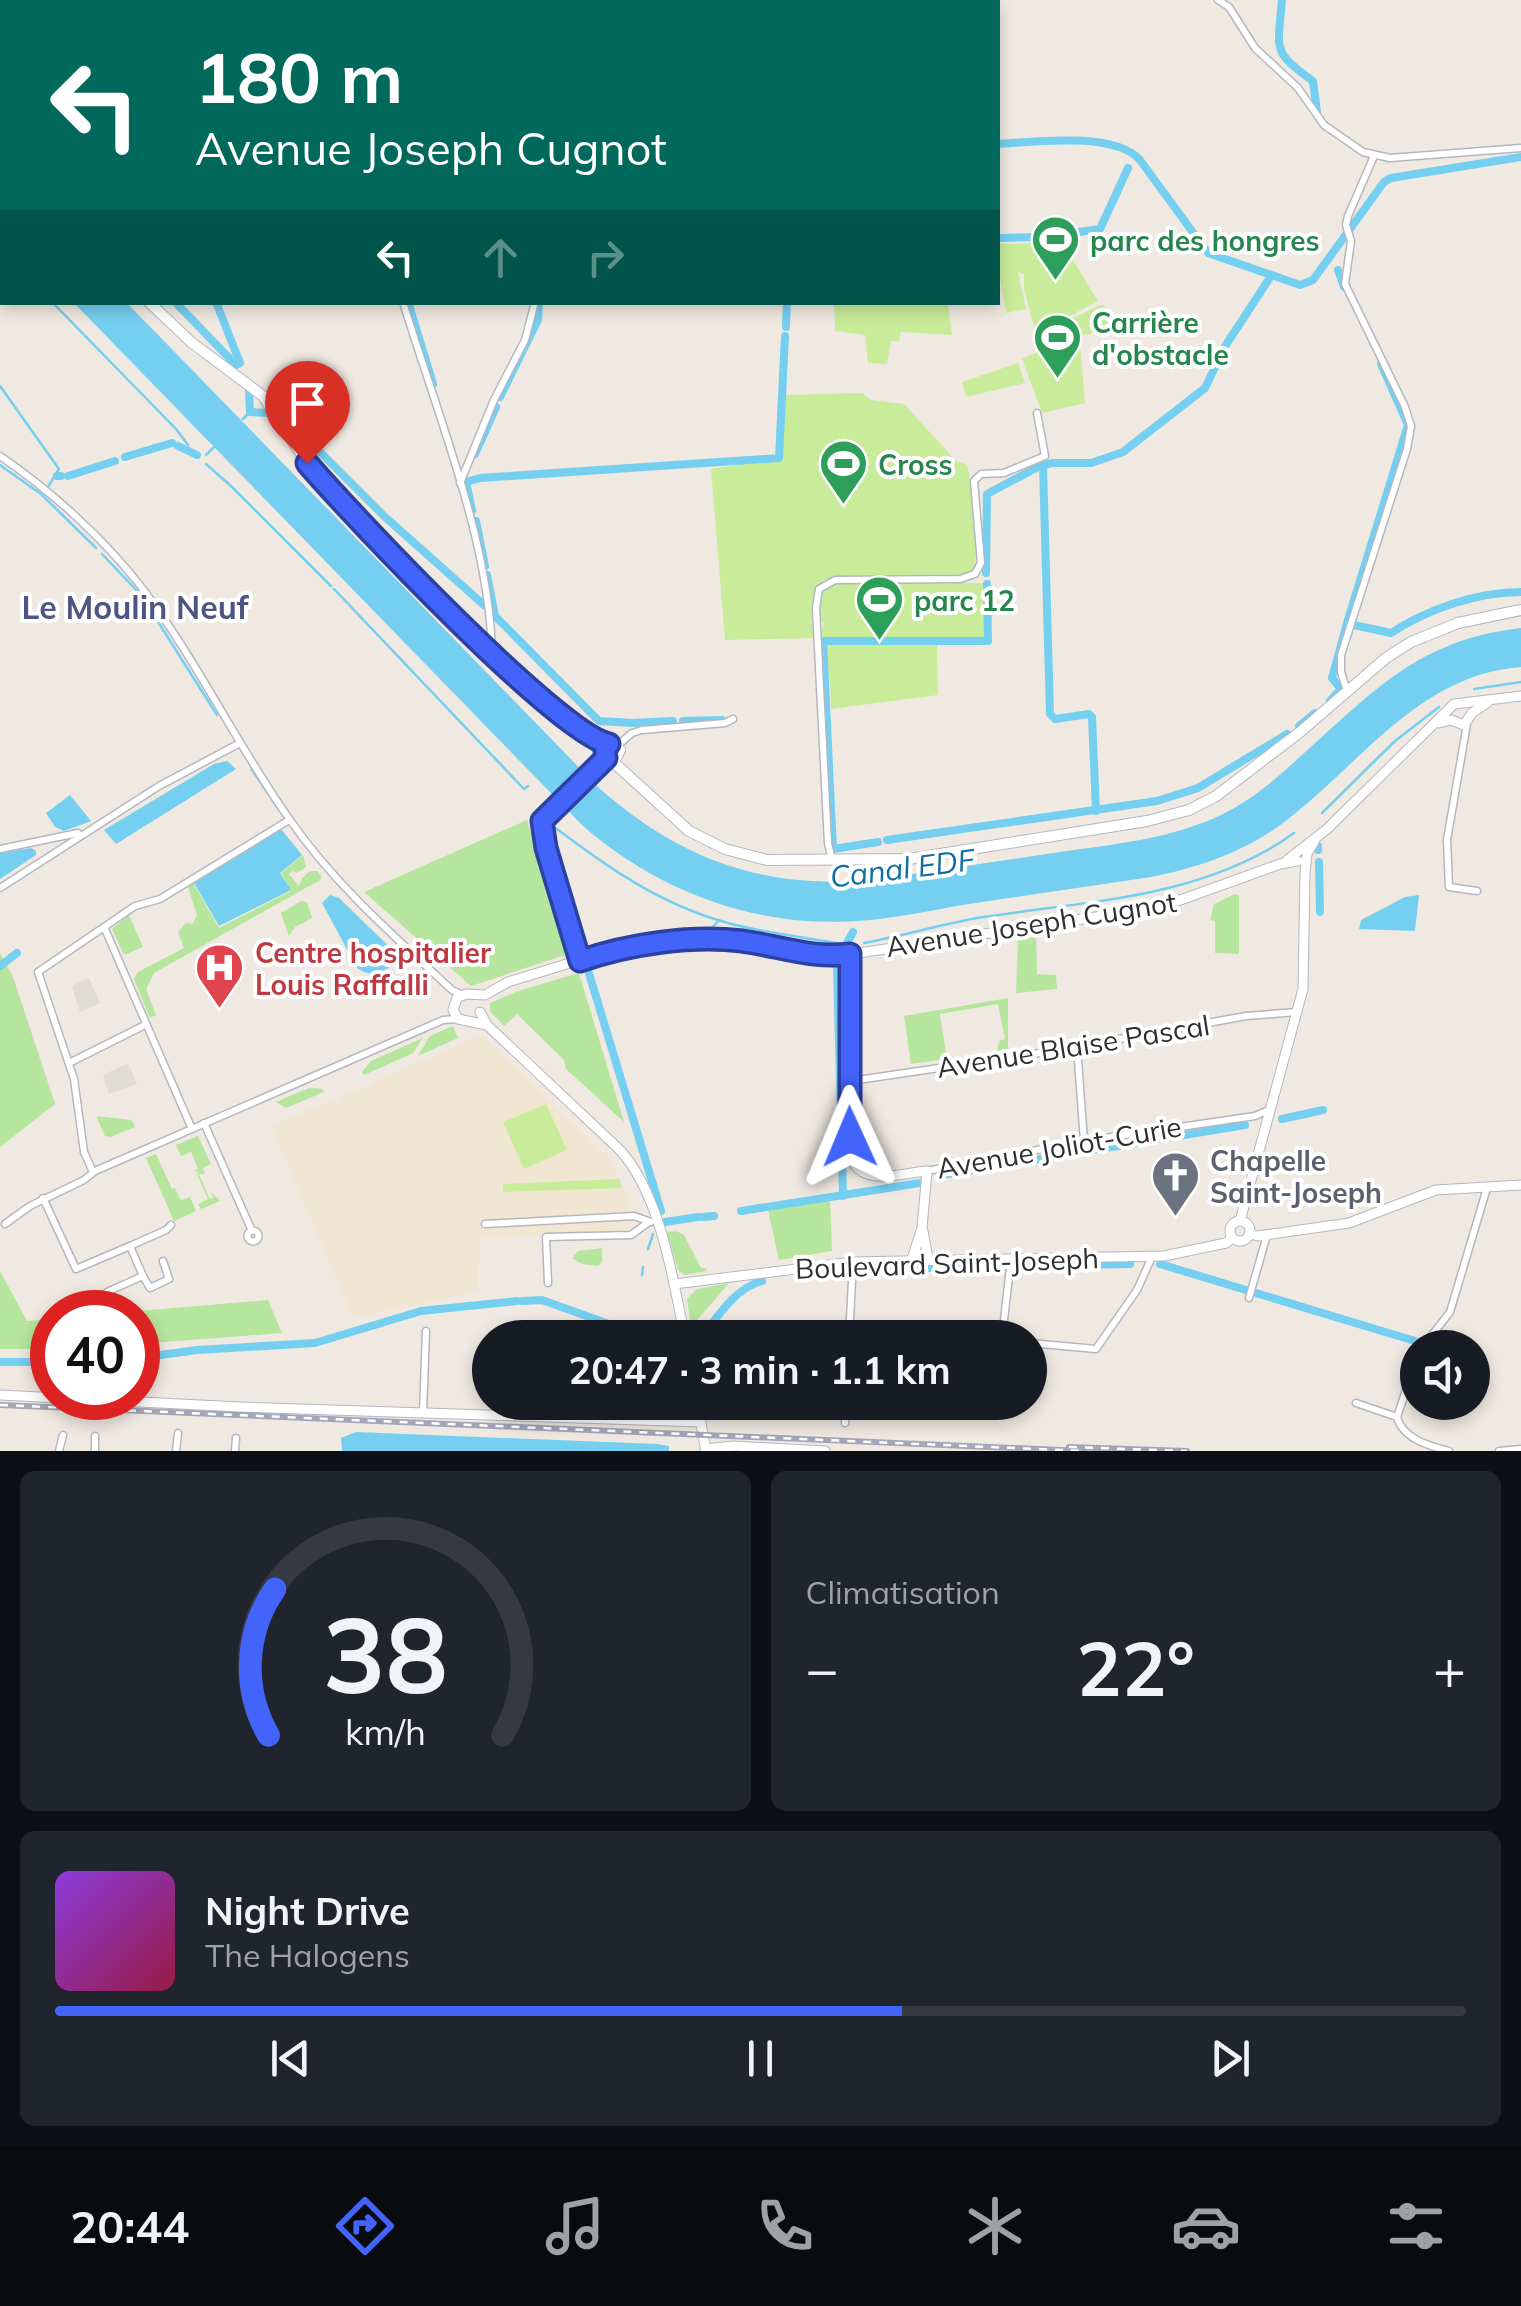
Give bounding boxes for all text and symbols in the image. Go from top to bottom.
text: 180 m [195,33,403,121]
icon: left [30,40,160,170]
text: Avenue Joseph Cugnot [195,120,667,176]
sports icon: parc des hongres [1029,214,1081,282]
place label: parc des hongres [1090,223,1320,258]
icon: left [368,230,423,285]
icon: ahead [473,230,528,285]
icon: right [578,230,633,285]
place label: Carrière d'obstacle [1092,305,1229,372]
sports icon: Carrière d'obstacle [1031,312,1083,380]
pin [265,361,350,464]
icon: arrive [280,376,335,431]
sports icon: Cross [817,438,869,506]
place label: Cross [878,447,953,482]
sports icon: parc 12 [853,574,905,642]
place label: parc 12 [914,583,1015,618]
district label: Le Moulin Neuf [21,587,250,627]
water label: Canal EDF [827,840,978,896]
street label: Avenue Joseph Cugnot [883,884,1179,964]
place label: Centre hospitalier Louis Raffalli [255,935,491,1002]
hospital icon: Centre hospitalier Louis Raffalli [194,942,246,1010]
street label: Avenue Blaise Pascal [934,1007,1212,1085]
position arrow [798,1085,902,1189]
street label: Avenue Joliot-Curie [934,1108,1184,1186]
place label: Chapelle Saint-Joseph [1210,1143,1382,1210]
church icon: Chapelle Saint-Joseph [1149,1150,1201,1218]
street label: Boulevard Saint-Joseph [794,1240,1100,1286]
speed limit sign: 40 [30,1290,160,1420]
map controls [1400,1330,1490,1420]
button: sound [1400,1330,1490,1420]
text: 20:47 · 3 min · 1.1 km [568,1346,951,1394]
text: Climatisation [806,1572,1000,1612]
text: 38 [323,1588,448,1719]
text: 22° [1077,1621,1195,1715]
text: − [806,1634,839,1703]
text: + [1433,1634,1466,1703]
text: km/h [345,1709,426,1754]
text: Night Drive [205,1887,410,1935]
text: The Halogens [205,1935,410,1975]
icon: previous [263,2031,318,2086]
icon: pause [733,2031,788,2086]
icon: next [1203,2031,1258,2086]
icon: directions [330,2191,400,2261]
icon: music [540,2191,610,2261]
icon: phone [750,2191,820,2261]
icon: climate [960,2191,1030,2261]
icon: car [1171,2191,1241,2261]
icon: filters [1381,2191,1451,2261]
text: 20:44 [70,2198,189,2254]

